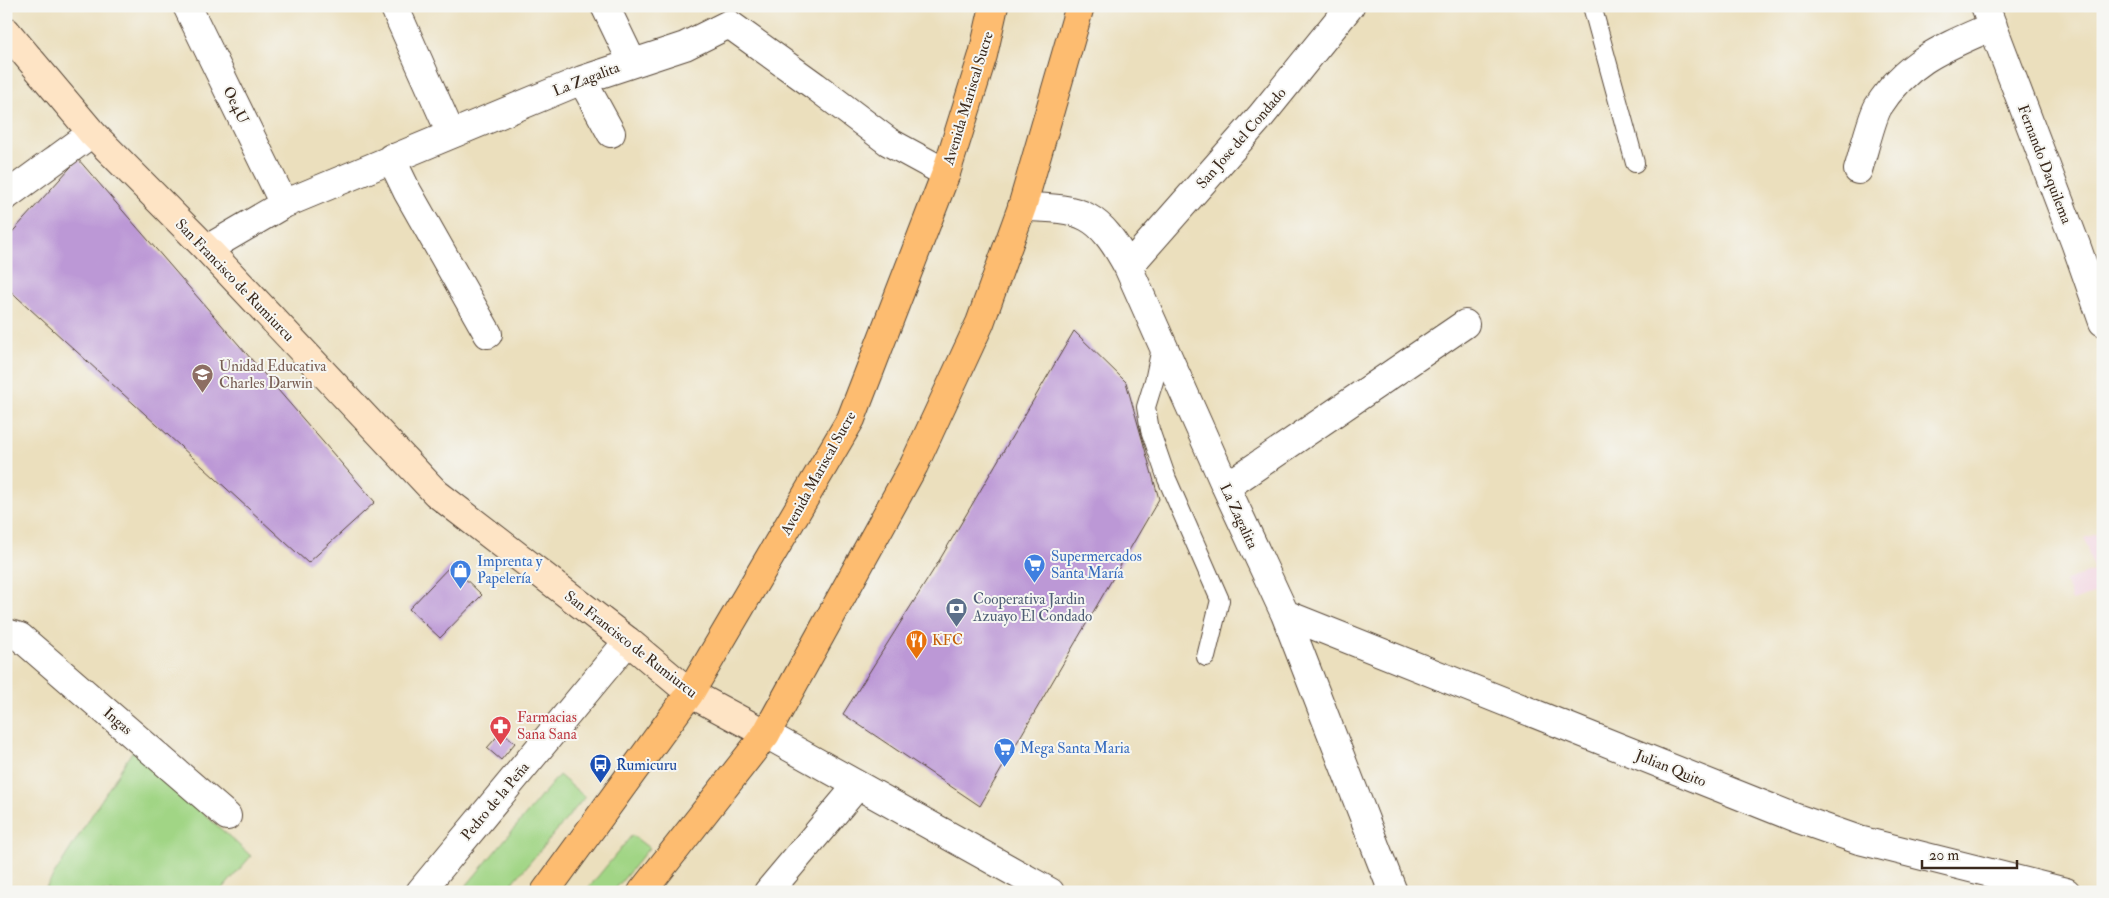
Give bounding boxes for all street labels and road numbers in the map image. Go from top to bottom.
street label: Avenida Mariscal Sucre [939,29,998,168]
street label: La Zagalita [550,58,623,101]
street label: Oe4U [218,83,253,127]
street label: San Jose del Condado [1192,84,1291,193]
street label: Fernando Daquilema [2013,102,2076,227]
street label: San Francisco de Rumiurcu [171,215,298,346]
street label: Avenida Mariscal Sucre [776,408,860,539]
street label: La Zagalita [1215,481,1262,553]
street label: San Francisco de Rumiurcu [561,587,701,702]
street label: Ingas [99,704,136,739]
street label: Julian Quito [1631,745,1709,792]
street label: Pedro de la Peña [457,758,534,844]

